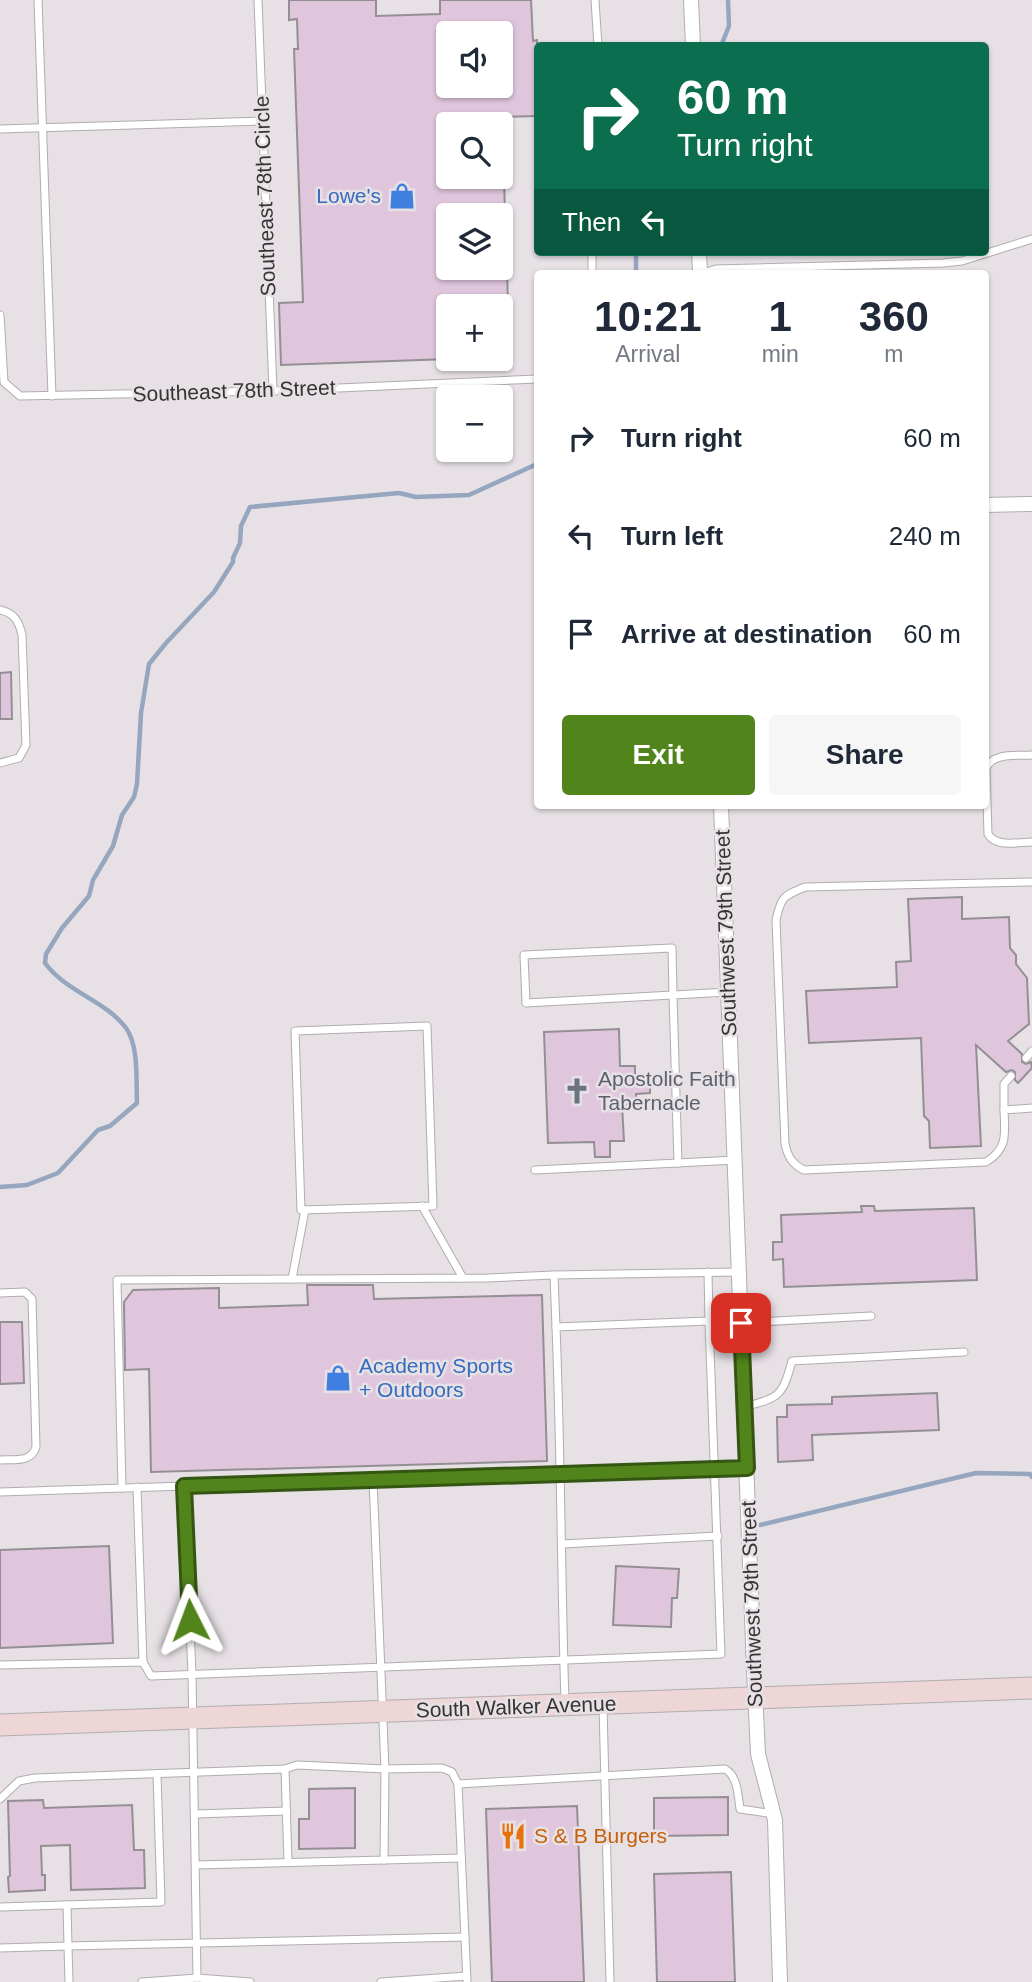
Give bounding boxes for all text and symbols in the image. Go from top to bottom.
map controls [436,21,513,462]
button: sound [436,21,513,98]
icon: right [562,70,653,161]
text: 60 m [677,70,789,124]
street label: Southeast 78th Circle [250,95,279,297]
button: search [436,112,513,189]
text: Turn right [677,127,813,163]
shop icon: Lowe's [387,181,417,211]
place label: Lowe's [316,184,381,207]
button: layers [436,203,513,280]
icon: left [635,203,673,241]
text: Then [562,207,621,237]
text: 10:21 [594,293,702,340]
text: 1 [768,293,792,340]
text: 360 [859,293,929,340]
button: + [436,294,513,371]
text: Arrival [615,341,680,367]
text: min [762,341,799,367]
text: m [884,341,903,367]
street label: Southeast 78th Street [132,375,336,406]
button: − [436,385,513,462]
icon: right [562,419,600,457]
text: Turn right [621,423,742,453]
text: 60 m [903,423,961,453]
icon: left [562,517,600,555]
text: Turn left [621,521,723,551]
text: 240 m [889,521,961,551]
icon: arrive [562,615,600,653]
text: Arrive at destination [621,619,872,649]
text: 60 m [903,619,961,649]
button: Exit [562,715,755,795]
button: Share [769,715,961,795]
street label: Southwest 79th Street [710,829,741,1037]
place label: Apostolic Faith Tabernacle [598,1067,736,1114]
church icon: Apostolic Faith Tabernacle [562,1076,592,1106]
pin [711,1293,771,1353]
icon: arrive [722,1304,760,1342]
place label: Academy Sports + Outdoors [359,1354,513,1401]
shop icon: Academy Sports + Outdoors [323,1363,353,1393]
street label: Southwest 79th Street [736,1500,767,1708]
position arrow [153,1583,227,1657]
street label: South Walker Avenue [415,1692,617,1721]
restaurant icon: S & B Burgers [498,1821,528,1851]
place label: S & B Burgers [534,1824,667,1847]

